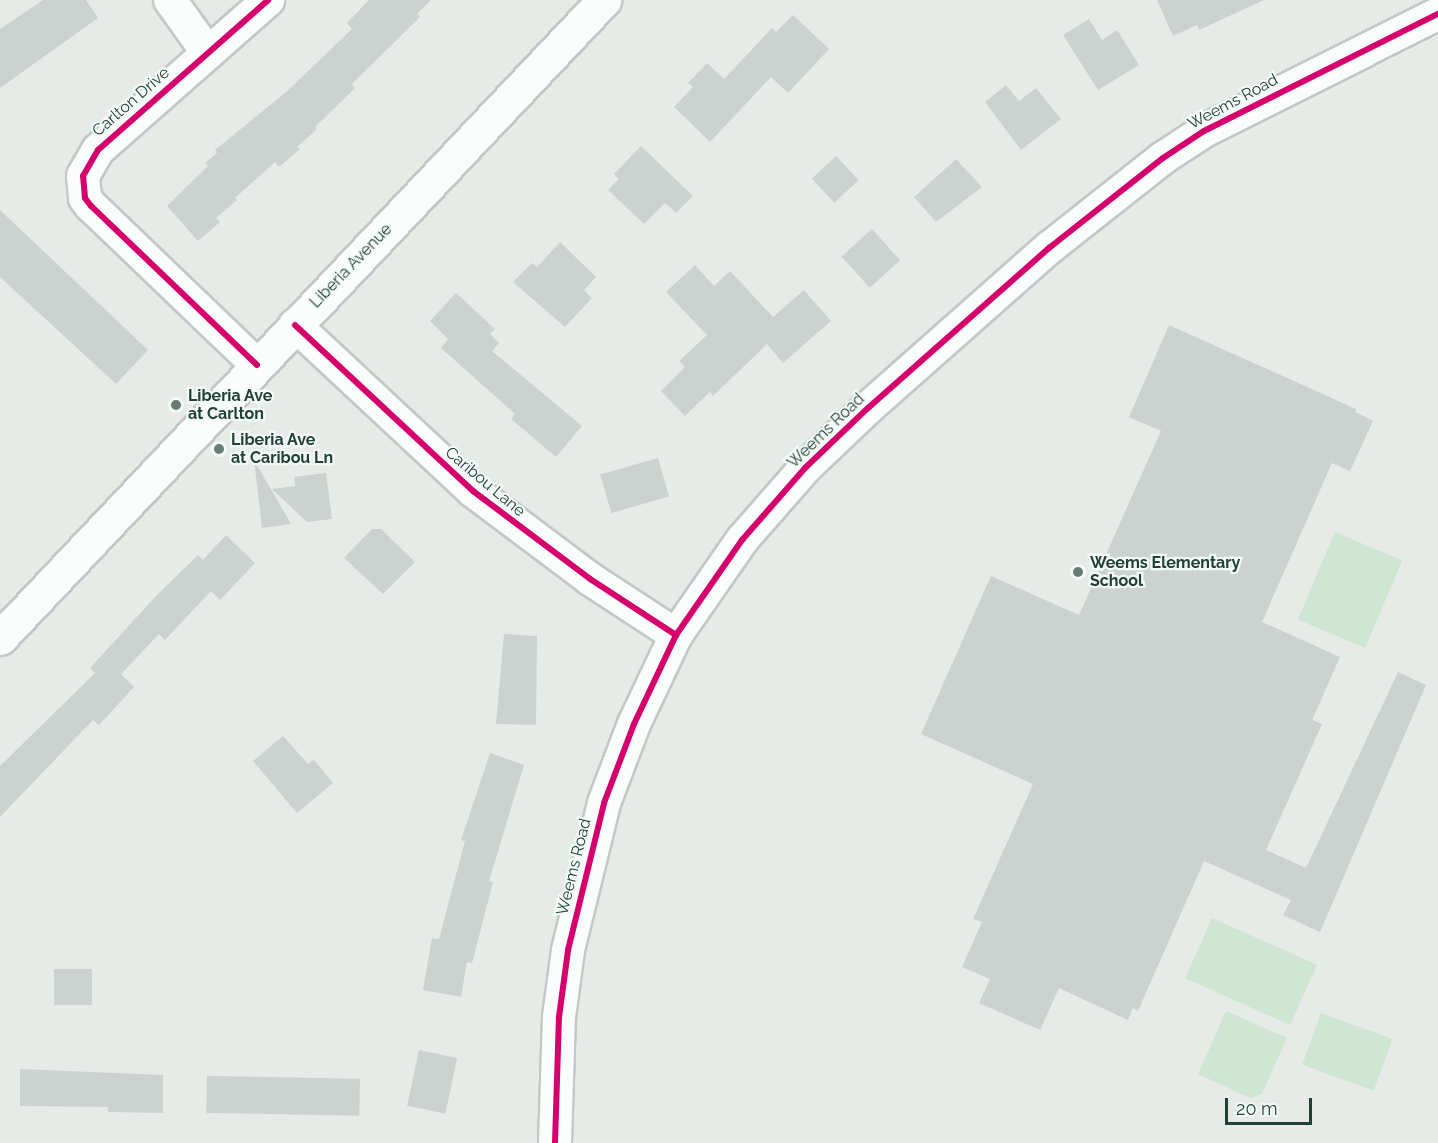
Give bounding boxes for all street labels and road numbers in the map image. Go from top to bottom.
street label: Carlton Drive [88,63,174,141]
street label: Weems Road [1185,70,1281,134]
street label: Liberia Avenue [306,220,396,312]
street label: Weems Road [784,390,868,472]
street label: Caribou Lane [441,443,529,521]
street label: Weems Road [553,816,595,918]

